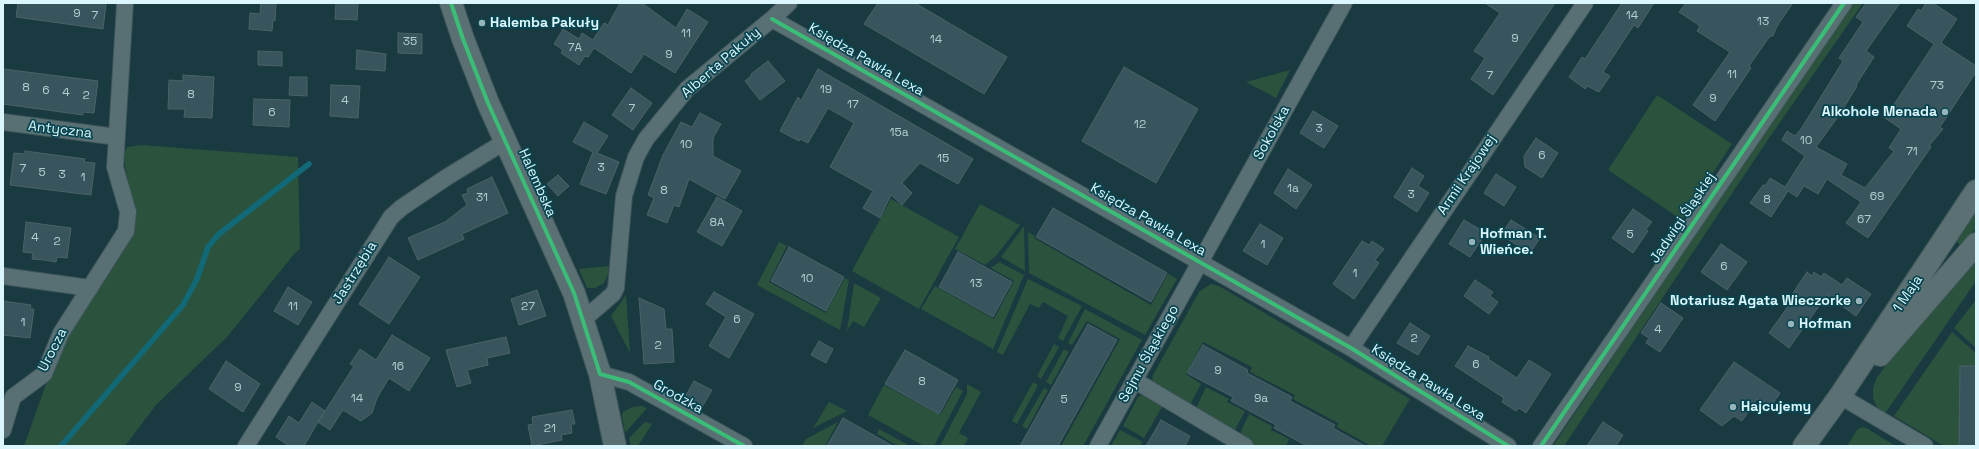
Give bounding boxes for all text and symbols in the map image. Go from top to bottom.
house number: 9 [73,7,81,21]
house number: 7 [92,9,98,23]
house number: 14 [1626,9,1638,23]
place label: Halemba Pakuły [490,15,599,31]
house number: 13 [1757,15,1769,29]
marker: Halemba Pakuły [477,18,487,28]
street label: Księdza Pawła Lexa [805,20,927,100]
street label: Alberta Pakuły [678,24,764,102]
house number: 11 [681,27,691,41]
house number: 9 [1511,32,1519,46]
house number: 14 [930,33,942,47]
house number: 35 [403,35,417,49]
house number: 7A [568,41,582,55]
house number: 9 [665,48,673,62]
house number: 11 [1727,68,1737,82]
house number: 7 [1487,69,1493,83]
house number: 73 [1930,79,1944,93]
house number: 8 [22,81,30,95]
house number: 19 [820,83,832,97]
house number: 6 [42,84,50,98]
house number: 4 [62,86,70,100]
house number: 8 [187,88,195,102]
house number: 2 [82,89,90,103]
house number: 9 [1709,92,1717,106]
house number: 4 [341,94,349,108]
house number: 17 [847,98,859,112]
house number: 7 [629,102,635,116]
street label: Sokolska [1250,103,1294,163]
place label: Alkohole Menada [1822,104,1937,120]
house number: 6 [268,106,276,120]
marker: Alkohole Menada [1940,107,1950,117]
street label: Antyczna [27,118,93,142]
house number: 12 [1134,118,1146,132]
house number: 3 [1315,122,1323,136]
house number: 15a [889,126,909,140]
street label: Armii Krajowej [1434,132,1500,218]
house number: 10 [1800,134,1812,148]
house number: 10 [680,138,692,152]
house number: 71 [1906,145,1918,159]
street label: Halembska [515,146,559,220]
house number: 6 [1538,149,1546,163]
house number: 15 [937,152,949,166]
house number: 3 [597,161,605,175]
house number: 7 [20,162,26,176]
house number: 5 [38,166,46,180]
house number: 3 [58,168,66,182]
street label: Jadwigi Śląskiej [1647,170,1719,266]
house number: 1 [80,171,86,185]
street label: Księdza Pawła Lexa [1087,180,1209,260]
house number: 1a [1287,182,1299,196]
house number: 8 [660,184,668,198]
house number: 3 [1407,188,1415,202]
house number: 69 [1870,190,1884,204]
house number: 31 [476,191,488,205]
house number: 8 [1763,193,1771,207]
house number: 67 [1857,213,1871,227]
house number: 8A [709,216,725,230]
place label: Hofman T. Wieńce. [1480,226,1547,258]
house number: 5 [1626,228,1634,242]
house number: 4 [31,231,39,245]
house number: 2 [53,235,61,249]
marker: Hofman T. Wieńce. [1467,237,1477,247]
house number: 1 [1260,238,1266,252]
street label: Jastrzębia [329,239,381,307]
house number: 6 [1720,260,1728,274]
house number: 1 [1352,267,1358,281]
house number: 10 [801,272,813,286]
street label: 1 Maja [1890,272,1926,316]
house number: 13 [970,277,982,291]
place label: Notariusz Agata Wieczorke [1670,293,1851,309]
marker: Notariusz Agata Wieczorke [1854,296,1864,306]
house number: 11 [288,300,298,314]
house number: 27 [521,300,535,314]
street label: Sejmu Śląskiego [1115,302,1183,406]
house number: 6 [733,313,741,327]
house number: 1 [20,316,26,330]
place label: Hofman [1799,316,1851,332]
marker: Hofman [1786,319,1796,329]
house number: 4 [1654,323,1662,337]
street label: Urocza [35,326,71,374]
house number: 2 [1410,332,1418,346]
house number: 2 [654,339,662,353]
street label: Księdza Pawła Lexa [1368,341,1488,425]
house number: 6 [1472,358,1480,372]
house number: 16 [392,360,404,374]
house number: 9 [1214,364,1222,378]
house number: 8 [918,375,926,389]
street label: Grodzka [650,376,706,418]
house number: 9 [234,381,242,395]
house number: 14 [351,392,363,406]
house number: 9a [1254,392,1268,406]
house number: 5 [1060,393,1068,407]
place label: Hajcujemy [1741,399,1811,415]
marker: Hajcujemy [1728,402,1738,412]
house number: 21 [544,422,556,436]

